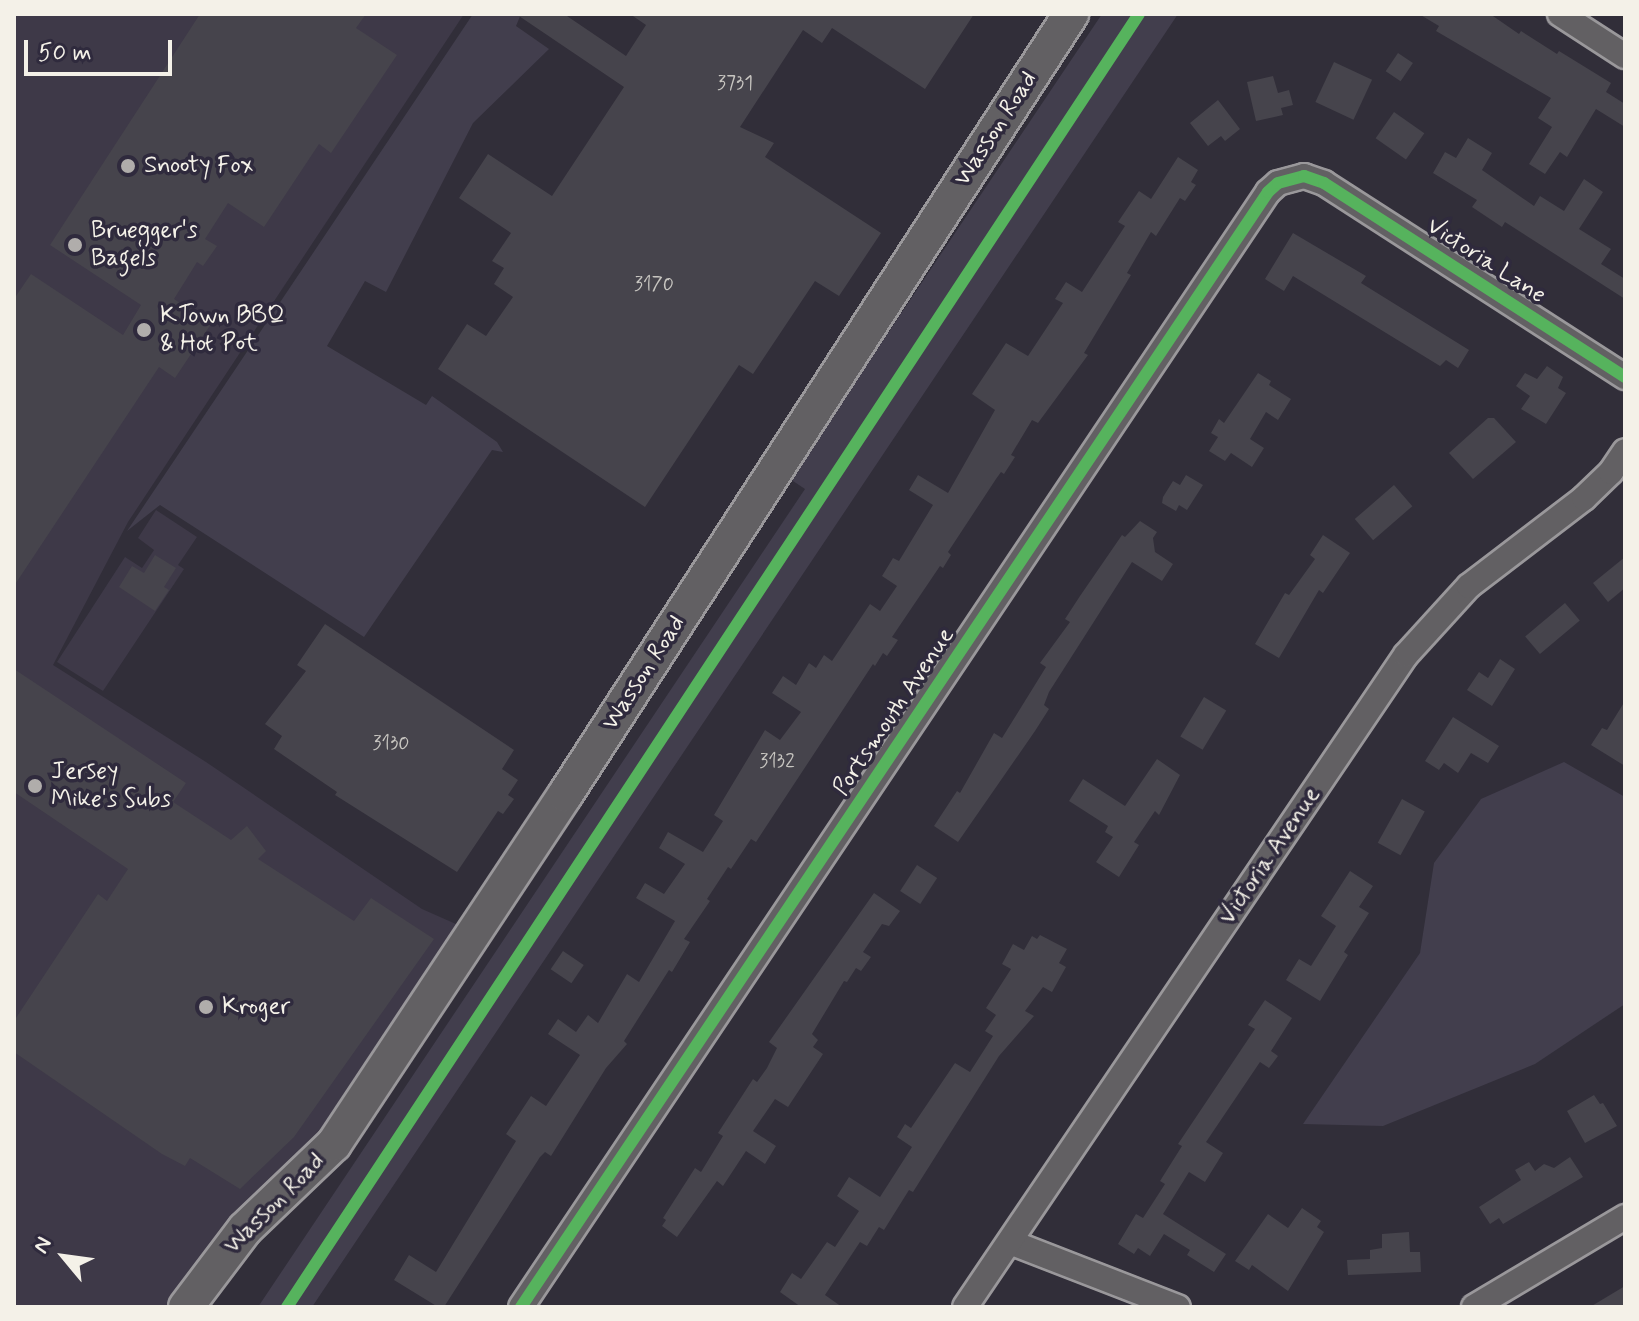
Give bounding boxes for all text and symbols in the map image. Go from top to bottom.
scale bar [28,24,176,74]
text: 50 m [38,38,92,69]
street label: Wasson Road [948,66,1044,192]
house number: 3731 [717,71,753,95]
place label: Snooty Fox [144,152,252,180]
marker: Snooty Fox [119,157,137,175]
street label: Victoria Lane [1421,212,1551,310]
place label: Bruegger's Bagels [91,217,198,273]
marker: Bruegger's Bagels [66,236,84,254]
house number: 3170 [634,272,674,296]
place label: KTown BBQ & Hot Pot [160,302,285,358]
marker: KTown BBQ & Hot Pot [135,321,153,339]
street label: Wasson Road [596,610,692,736]
street label: Portsmouth Avenue [827,623,961,801]
house number: 3130 [373,731,409,755]
house number: 3132 [759,749,795,773]
place label: Jersey Mike's Subs [51,758,172,814]
marker: Jersey Mike's Subs [26,777,44,795]
street label: Victoria Avenue [1213,782,1327,930]
place label: Kroger [222,993,290,1021]
marker: Kroger [197,998,215,1016]
street label: Wasson Road [219,1148,331,1260]
north arrow [24,1217,104,1297]
text: N [27,1232,59,1259]

